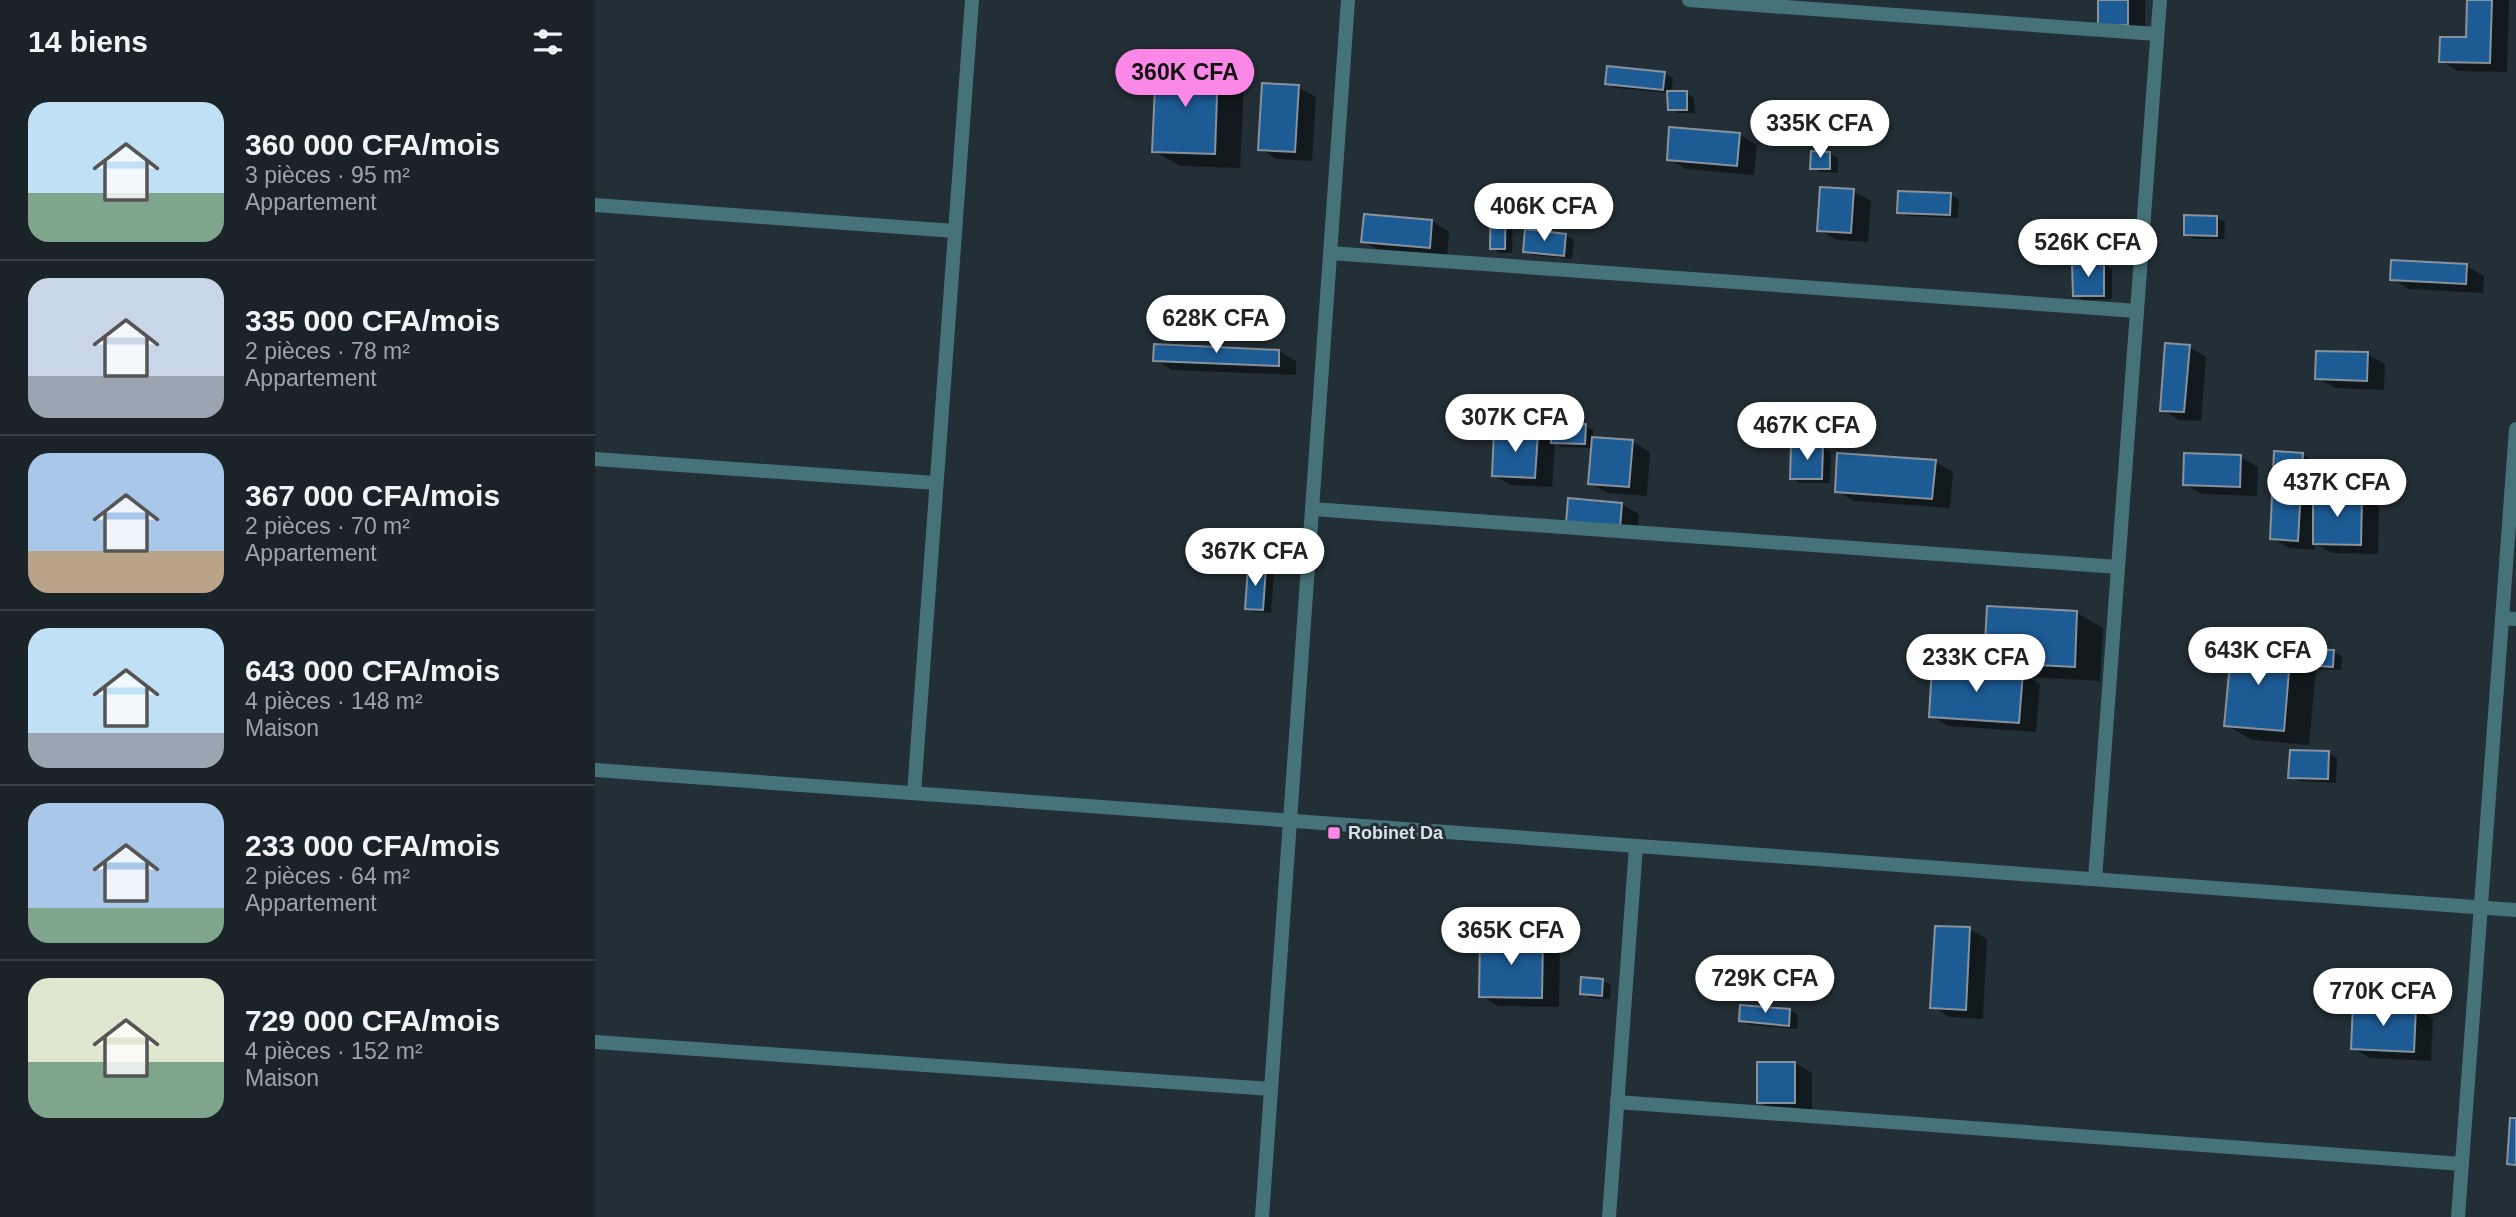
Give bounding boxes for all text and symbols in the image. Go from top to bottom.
icon: filters [529,23,567,61]
text: 14 biens [28,25,148,58]
pin: 360K CFA [1113,50,1257,109]
text: 360K CFA [1131,59,1239,85]
pin: 335K CFA [1748,100,1892,160]
text: 335K CFA [1766,110,1874,136]
text: 360 000 CFA/mois [245,128,500,161]
icon: home [84,130,168,214]
text: 3 pièces · 95 m² [245,162,410,188]
pin: 406K CFA [1472,184,1616,243]
text: Appartement [245,189,377,215]
text: 406K CFA [1490,193,1598,219]
pin: 526K CFA [2016,219,2160,279]
text: 526K CFA [2034,229,2142,255]
pin: 628K CFA [1144,296,1288,355]
text: 335 000 CFA/mois [245,304,500,337]
text: 628K CFA [1162,305,1270,331]
icon: home [84,306,168,390]
text: 2 pièces · 78 m² [245,338,410,364]
text: Appartement [245,365,377,391]
pin: 307K CFA [1443,394,1587,454]
pin: 467K CFA [1735,402,1879,462]
text: 307K CFA [1461,404,1569,430]
text: 467K CFA [1753,412,1861,438]
pin: 437K CFA [2265,460,2409,519]
text: 437K CFA [2283,469,2391,495]
text: 367 000 CFA/mois [245,479,500,512]
icon: home [84,481,168,565]
text: 2 pièces · 70 m² [245,513,410,539]
pin: 367K CFA [1183,528,1327,588]
text: 367K CFA [1201,538,1309,564]
text: Appartement [245,540,377,566]
pin: 643K CFA [2186,628,2330,687]
pin: 233K CFA [1904,634,2048,694]
text: 643K CFA [2204,637,2312,663]
text: 233K CFA [1922,644,2030,670]
text: 643 000 CFA/mois [245,654,500,687]
icon: home [84,656,168,740]
text: 4 pièces · 148 m² [245,688,423,714]
text: Maison [245,715,319,741]
place label: Robinet Da [1348,823,1444,843]
marker: Robinet Da [1326,825,1342,841]
text: 233 000 CFA/mois [245,829,500,862]
icon: home [84,831,168,915]
text: 2 pièces · 64 m² [245,863,410,889]
text: Appartement [245,890,377,916]
pin: 365K CFA [1439,908,1583,967]
text: 365K CFA [1457,917,1565,943]
pin: 729K CFA [1693,956,1837,1015]
text: 729K CFA [1711,965,1819,991]
pin: 770K CFA [2311,968,2455,1028]
text: 770K CFA [2329,978,2437,1004]
text: 729 000 CFA/mois [245,1004,500,1037]
icon: home [84,1006,168,1090]
text: 4 pièces · 152 m² [245,1038,423,1064]
text: Maison [245,1065,319,1091]

